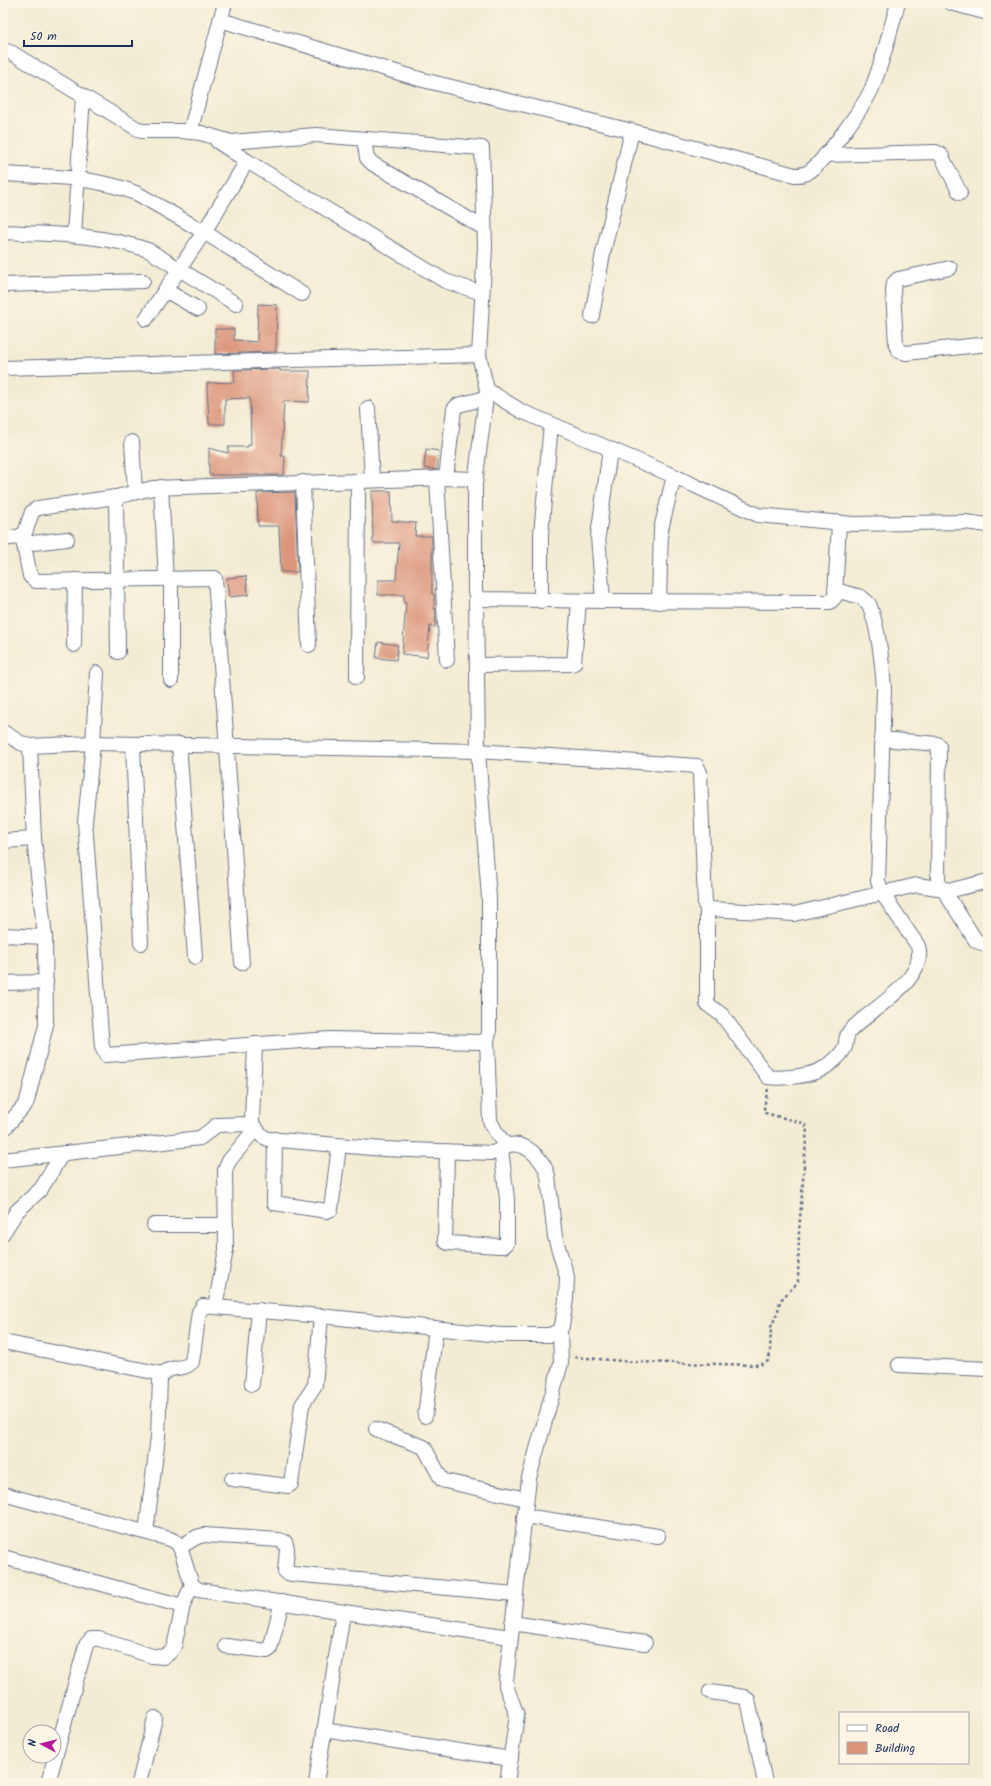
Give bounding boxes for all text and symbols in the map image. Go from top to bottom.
scale bar [24,22,132,48]
text: 50 m [30,27,57,46]
legend [839,1712,969,1764]
text: Road [875,1719,900,1738]
north arrow [22,1724,62,1764]
text: N [24,1738,42,1747]
text: Building [875,1739,915,1758]

